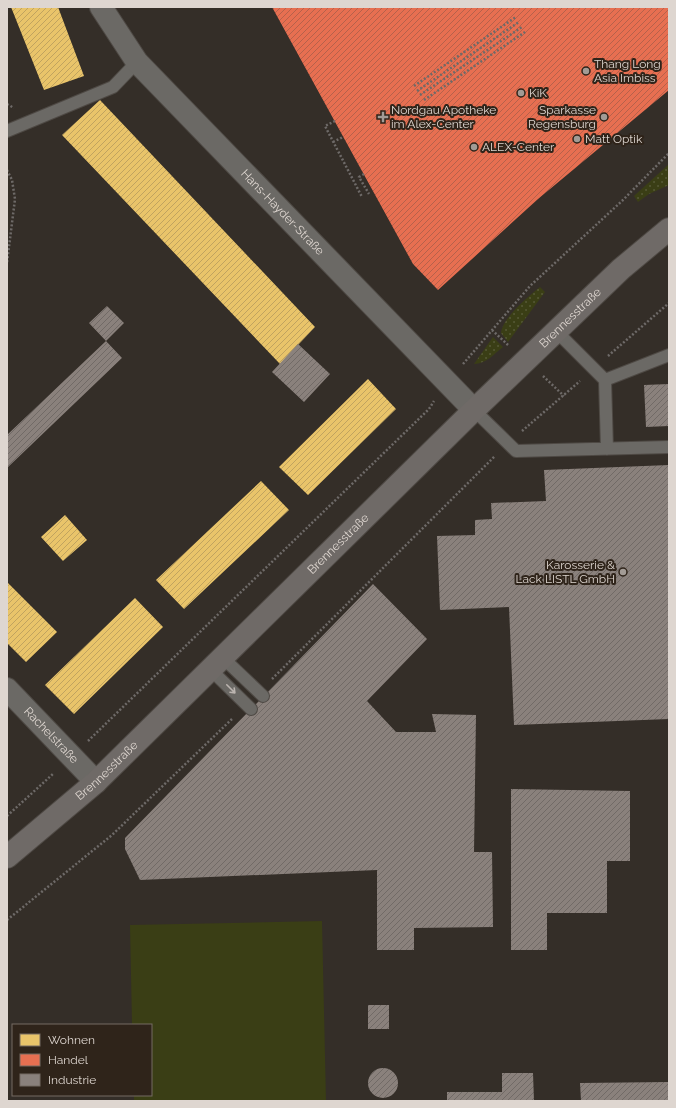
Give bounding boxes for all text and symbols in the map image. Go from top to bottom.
place label: Thang Long Asia Imbiss [594,57,661,85]
marker: Thang Long Asia Imbiss [581,66,591,76]
place label: KiK [529,86,547,100]
marker: KiK [516,88,526,98]
place label: Nordgau Apotheke im Alex-Center [391,103,496,131]
place label: Sparkasse Regensburg [528,103,596,131]
marker: Nordgau Apotheke im Alex-Center [378,112,388,122]
marker: Sparkasse Regensburg [599,112,609,122]
place label: Matt Optik [585,132,643,146]
marker: Matt Optik [572,134,582,144]
place label: ALEX-Center [482,140,555,154]
marker: ALEX-Center [469,142,479,152]
street label: Hans-Hayder-Straße [238,167,327,258]
street label: Brennesstraße [536,285,604,351]
street label: Brennesstraße [305,511,372,577]
place label: Karosserie & Lack LISTL GmbH [515,558,615,586]
marker: Karosserie & Lack LISTL GmbH [618,567,628,577]
one-way arrow [226,684,236,694]
street label: Rachelstraße [21,704,81,766]
street label: Brennesstraße [73,738,141,803]
legend [12,1024,152,1096]
text: Wohnen [48,1033,95,1047]
text: Handel [48,1053,89,1067]
text: Industrie [48,1073,96,1087]

